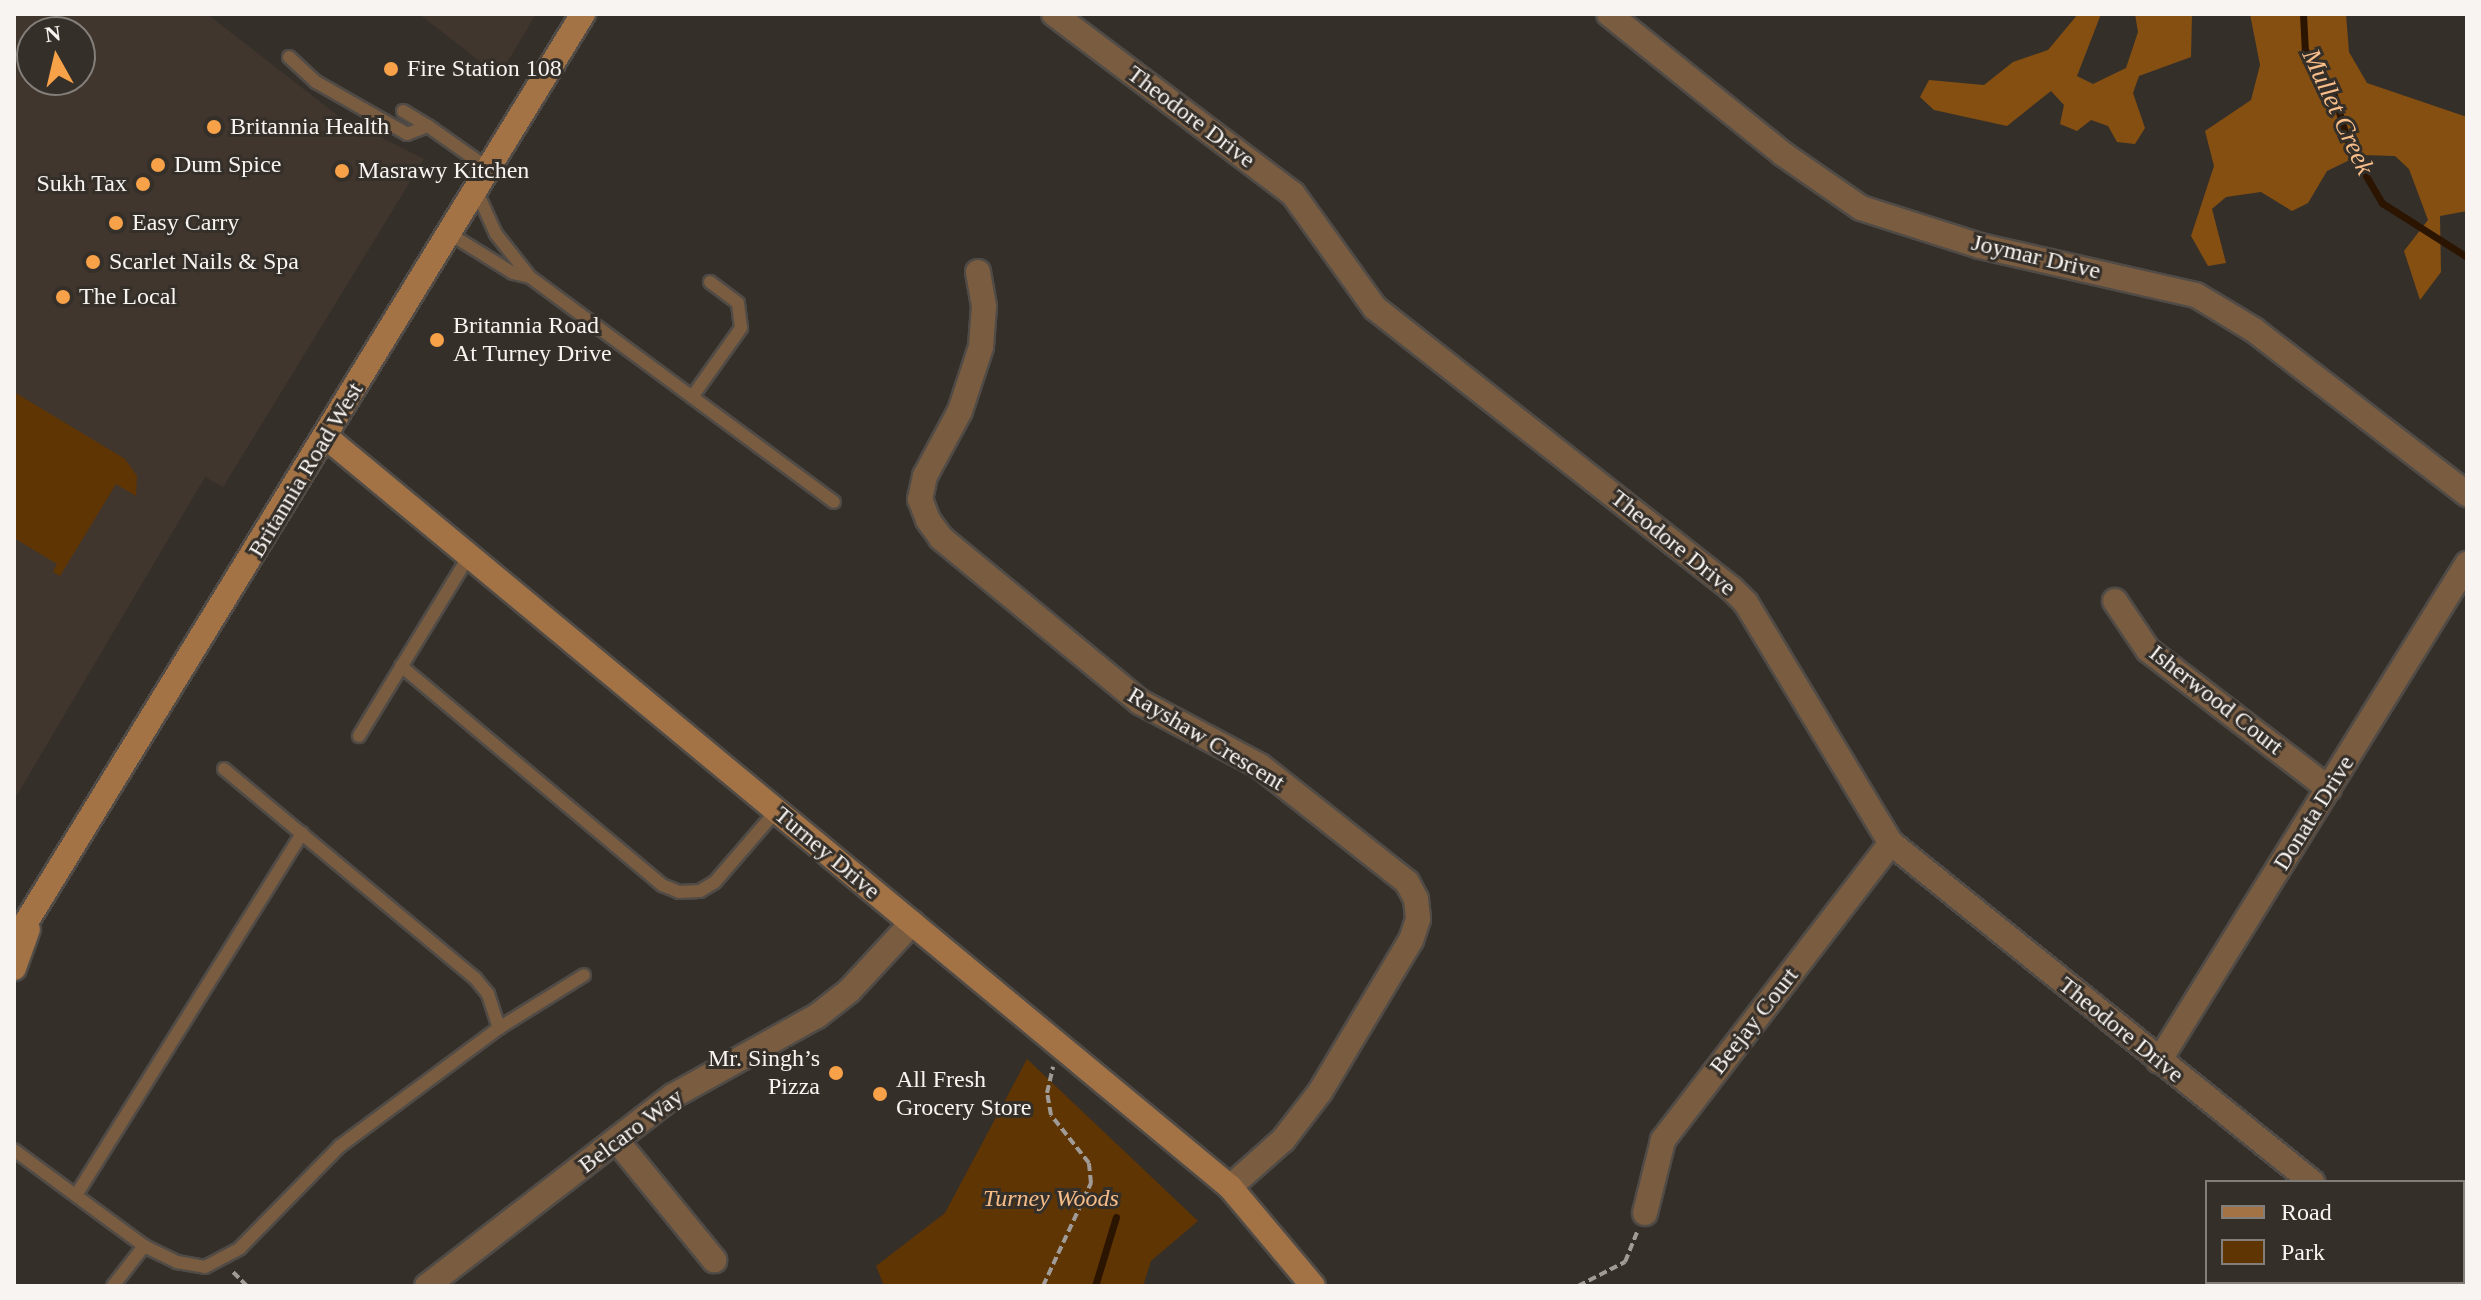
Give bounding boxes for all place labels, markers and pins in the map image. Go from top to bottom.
place label: Fire Station 108 [407,55,562,83]
marker: Fire Station 108 [382,60,400,78]
place label: Britannia Health [230,113,389,141]
marker: Britannia Health [205,118,223,136]
place label: Dum Spice [174,151,281,179]
marker: Dum Spice [149,156,167,174]
place label: Masrawy Kitchen [358,157,529,185]
marker: Masrawy Kitchen [333,162,351,180]
place label: Sukh Tax [36,170,127,198]
marker: Sukh Tax [134,175,152,193]
place label: Easy Carry [132,209,239,237]
marker: Easy Carry [107,214,125,232]
place label: Scarlet Nails & Spa [109,248,299,276]
marker: Scarlet Nails & Spa [84,253,102,271]
place label: The Local [79,283,177,311]
marker: The Local [54,288,72,306]
place label: Britannia Road At Turney Drive [453,312,612,368]
marker: Britannia Road At Turney Drive [428,331,446,349]
place label: Mr. Singh’s Pizza [708,1045,820,1101]
marker: Mr. Singh’s Pizza [827,1064,845,1082]
place label: All Fresh Grocery Store [896,1066,1031,1122]
marker: All Fresh Grocery Store [871,1085,889,1103]

